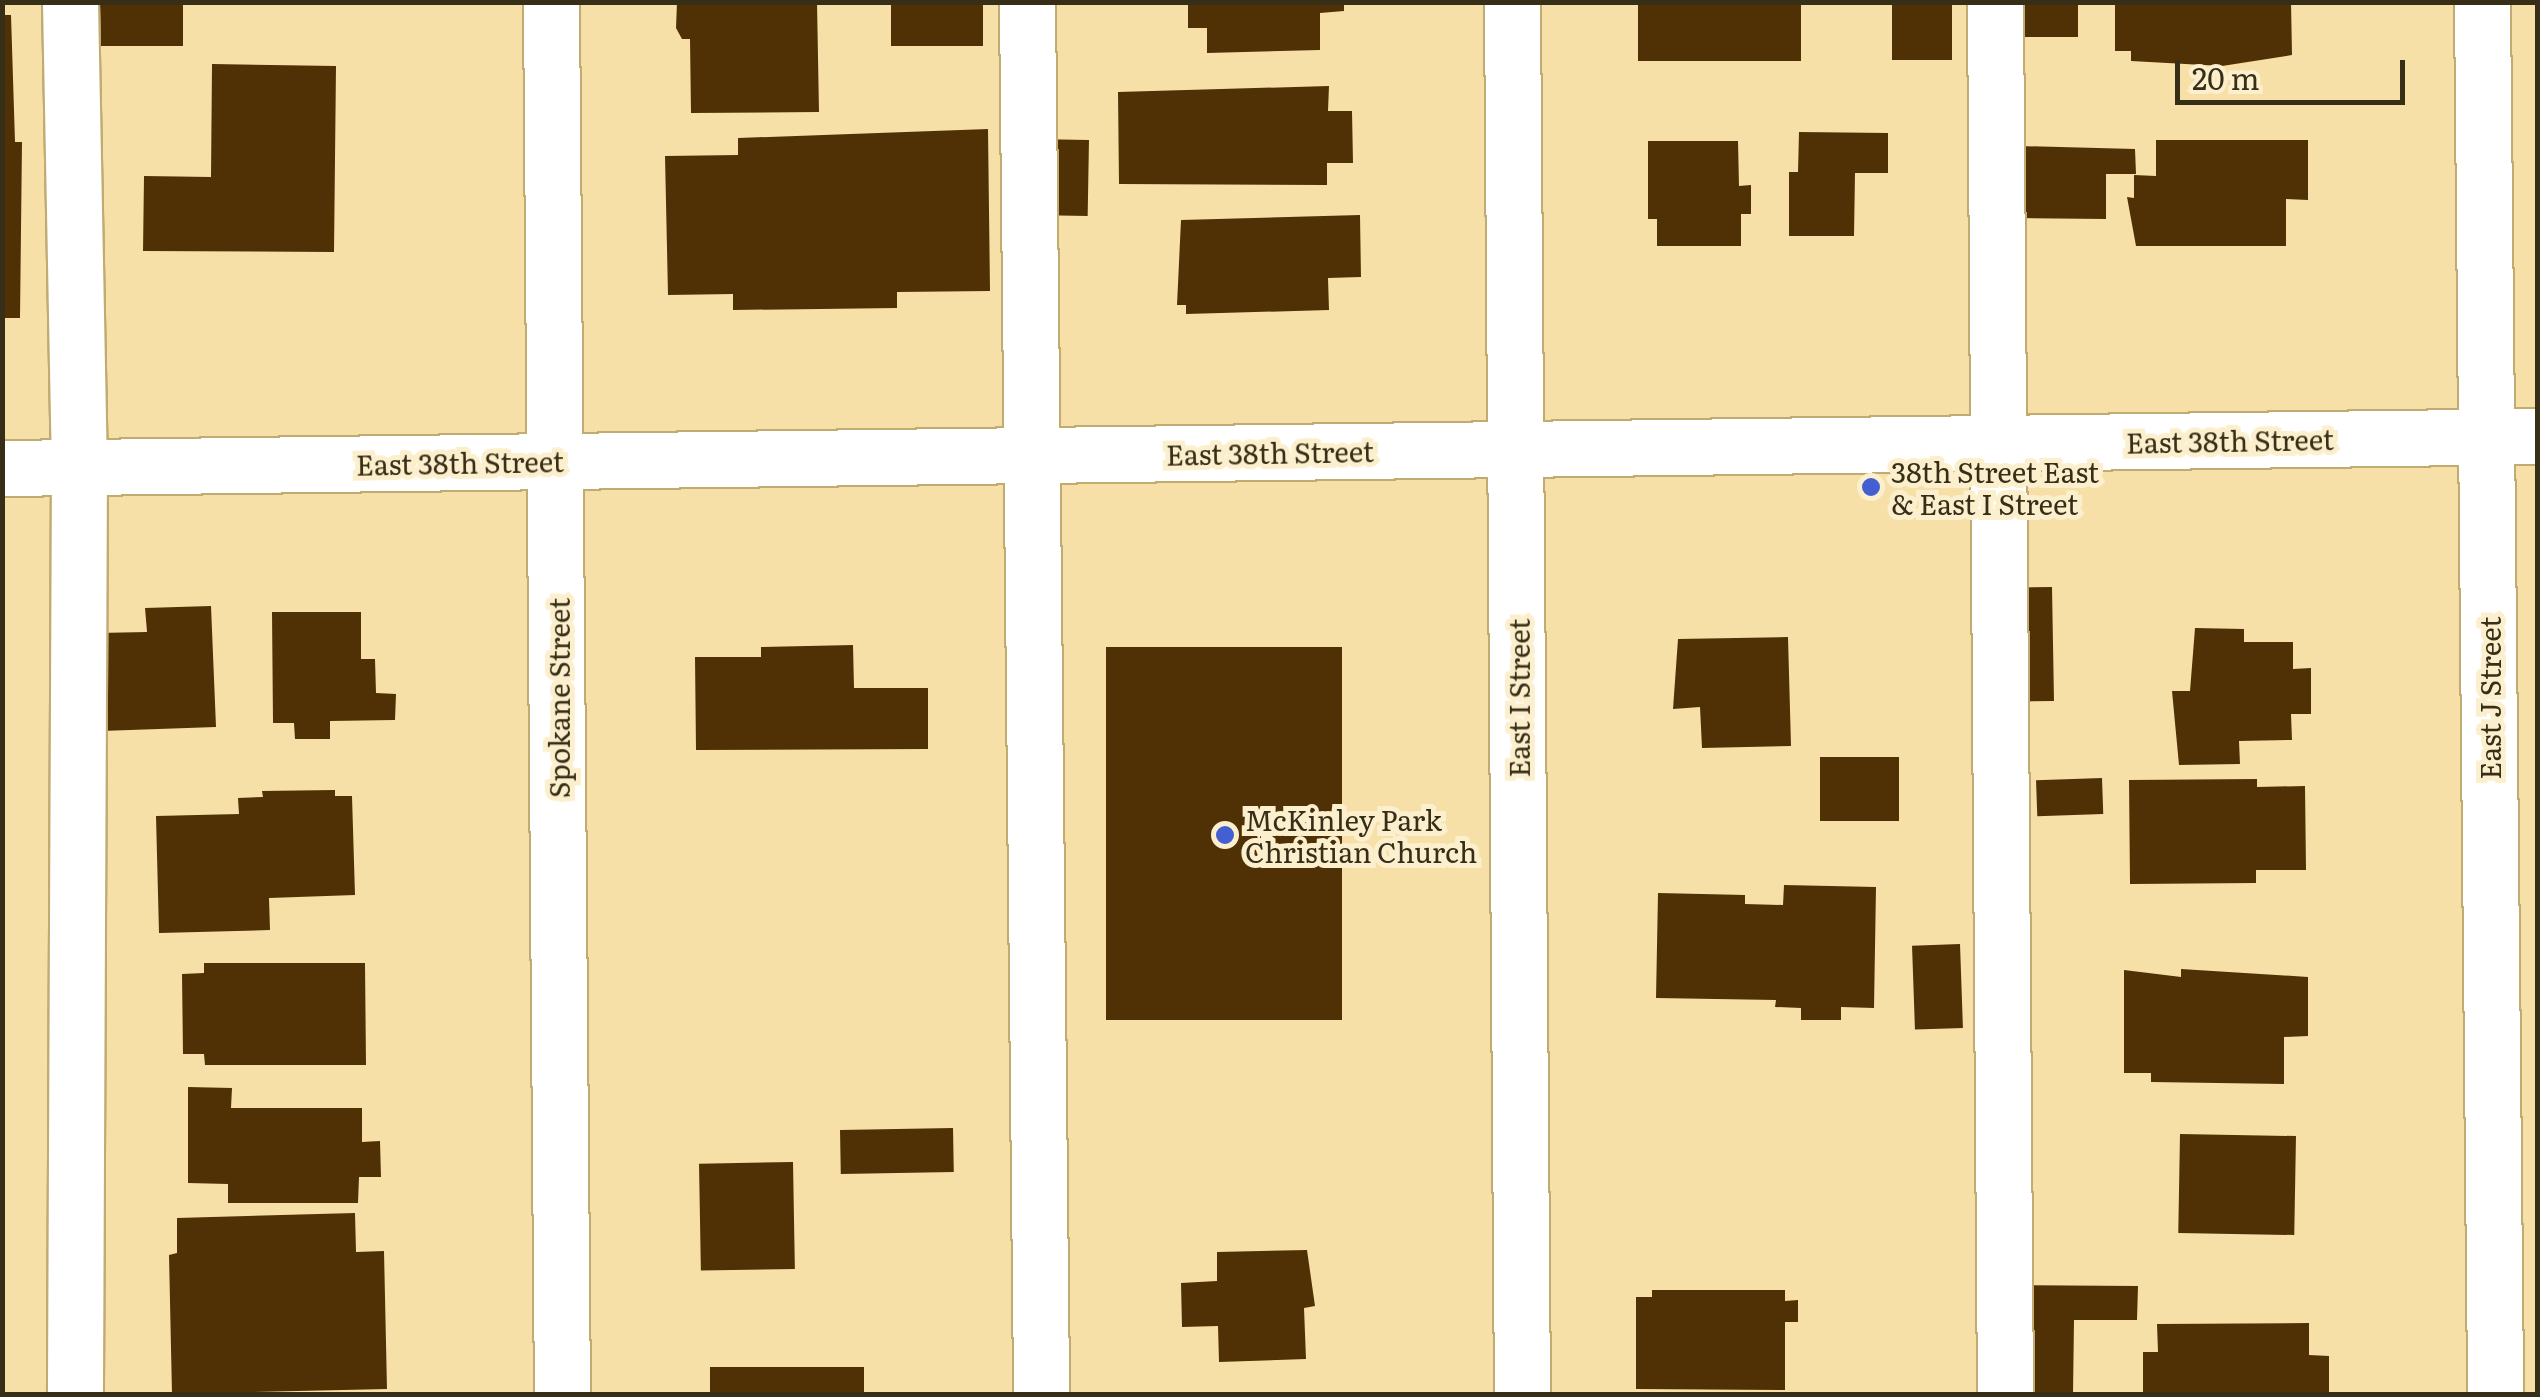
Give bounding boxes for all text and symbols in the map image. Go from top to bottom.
scale bar [2180,40,2410,102]
text: 20 m [2192,55,2260,99]
street label: East 38th Street [2126,421,2334,459]
street label: East 38th Street [1166,433,1374,471]
street label: East 38th Street [356,443,564,481]
place label: 38th Street East & East I Street [1891,454,2099,520]
marker: 38th Street East & East I Street [1860,476,1882,498]
street label: Spokane Street [541,598,575,798]
street label: East J Street [2472,616,2506,780]
street label: East I Street [1501,618,1535,778]
place label: McKinley Park Christian Church [1245,802,1477,868]
marker: McKinley Park Christian Church [1214,824,1236,846]

